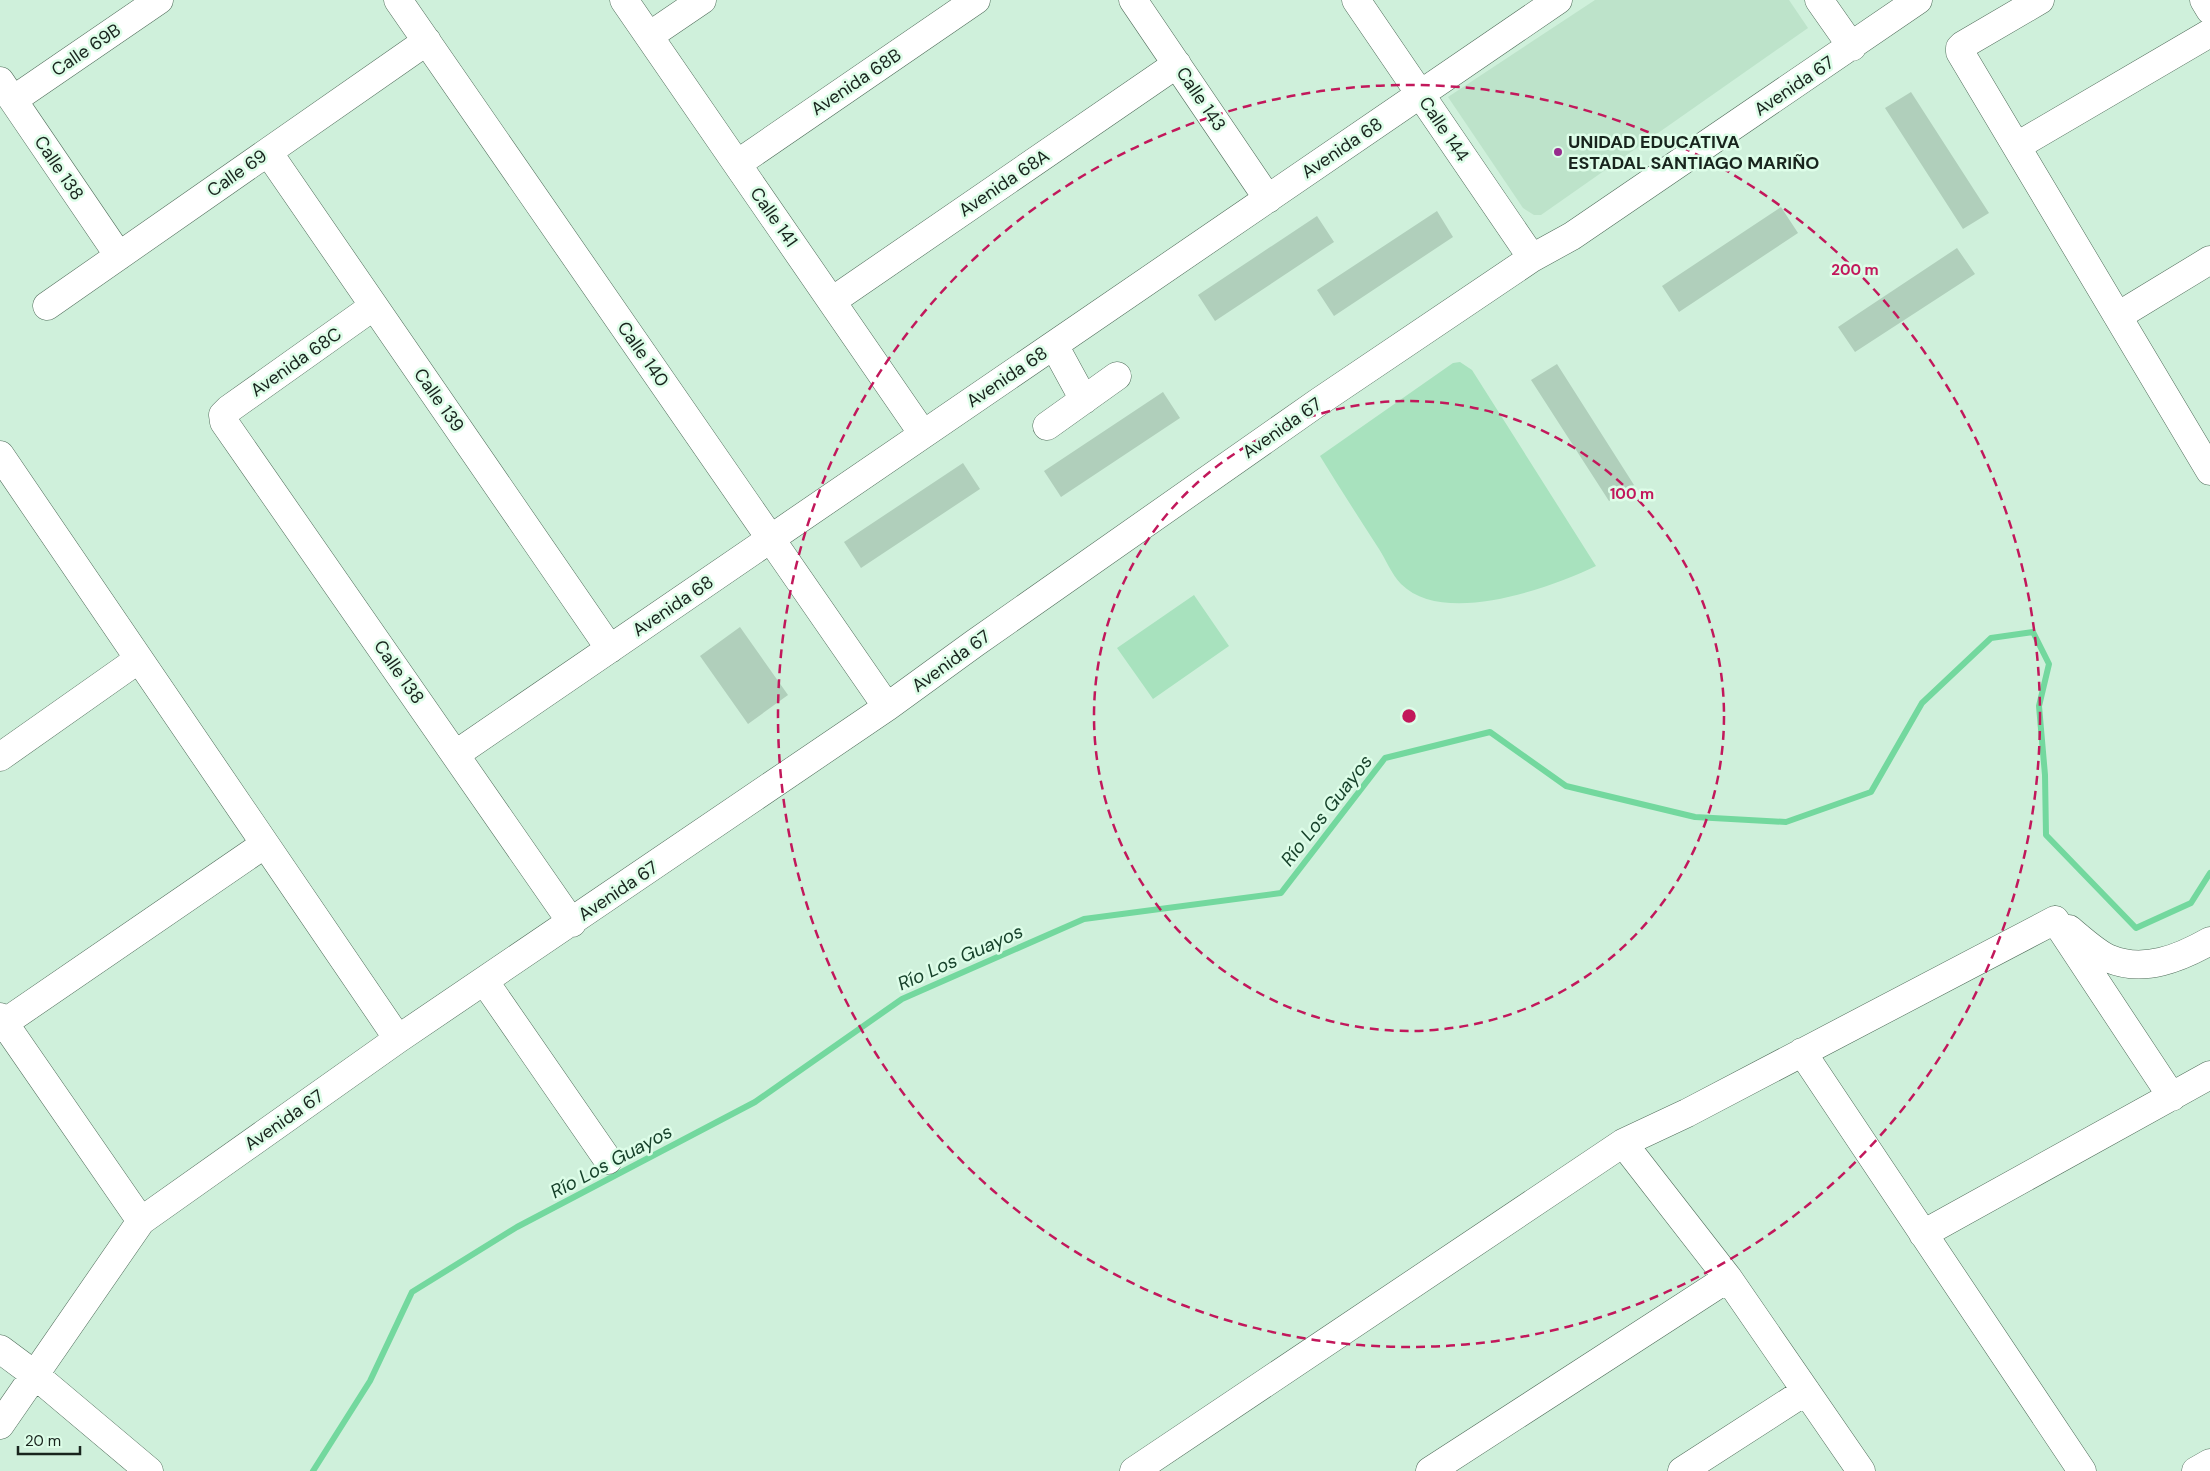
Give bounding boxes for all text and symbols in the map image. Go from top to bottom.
street label: Calle 69B [47,18,126,82]
street label: Avenida 68B [806,43,906,121]
street label: Avenida 67 [1749,51,1839,121]
street label: Calle 143 [1171,62,1231,136]
street label: Calle 144 [1414,92,1474,166]
street label: Avenida 68 [1297,112,1387,184]
place label: UNIDAD EDUCATIVA ESTADAL SANTIAGO MARIÑO [1568,130,1819,175]
street label: Calle 138 [29,131,89,205]
street label: Calle 69 [202,144,272,202]
street label: Avenida 68A [954,144,1054,222]
marker: UNIDAD EDUCATIVA ESTADAL SANTIAGO MARIÑO [1552,146,1564,158]
street label: Calle 141 [745,182,803,252]
text: 200 m [1831,260,1879,280]
street label: Calle 140 [612,317,674,391]
street label: Avenida 68C [246,322,346,402]
street label: Avenida 68 [962,341,1052,413]
street label: Calle 139 [408,363,470,437]
street label: Avenida 67 [1238,392,1326,464]
text: 100 m [1610,484,1654,504]
street label: Avenida 68 [628,570,718,642]
street label: Avenida 67 [907,624,995,698]
street label: Calle 138 [368,635,430,709]
centre of rings [1400,707,1418,725]
water label: Río Los Guayos [1275,749,1378,871]
street label: Avenida 67 [573,856,663,926]
water label: Río Los Guayos [894,919,1027,996]
street label: Avenida 67 [240,1084,328,1156]
water label: Río Los Guayos [546,1119,677,1204]
scale bar [18,1424,80,1456]
text: 20 m [25,1431,61,1451]

